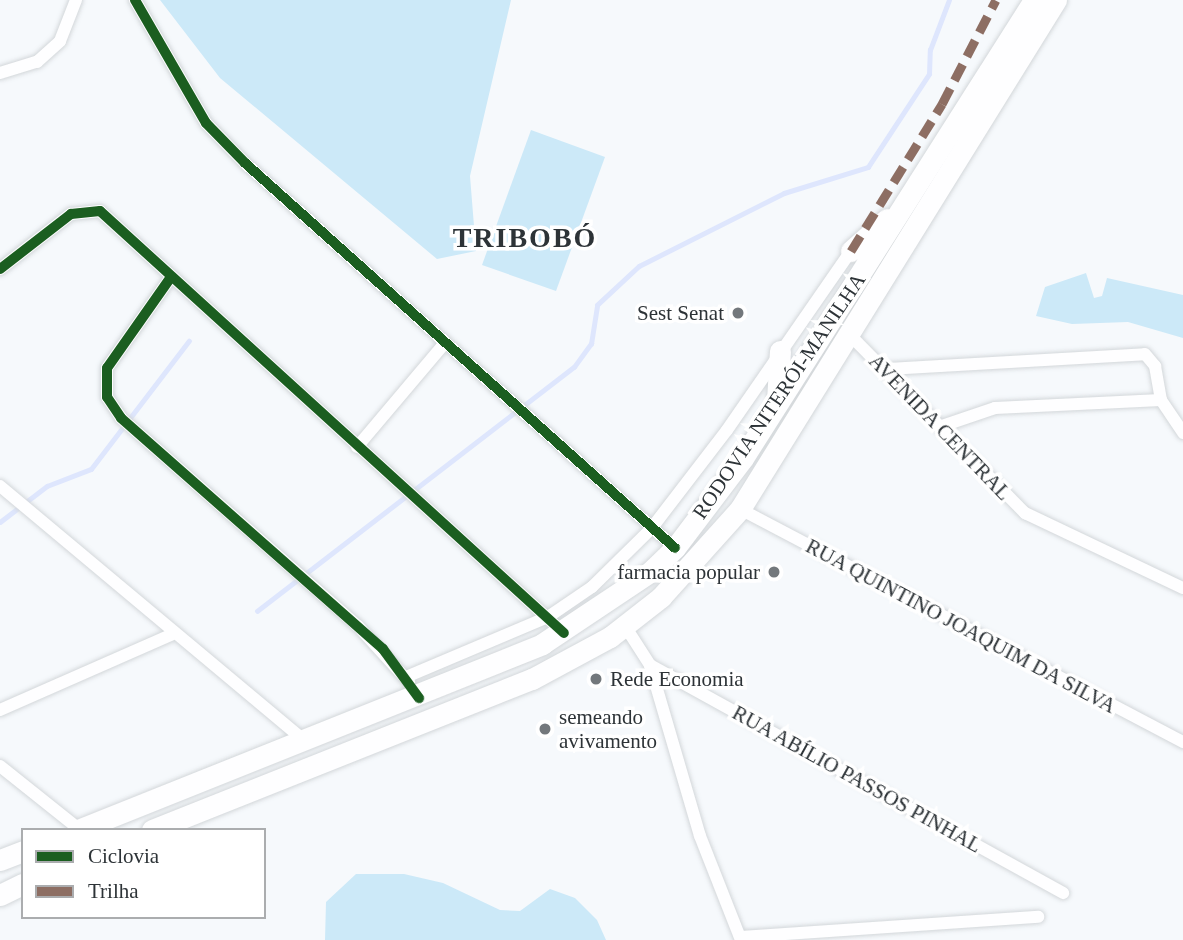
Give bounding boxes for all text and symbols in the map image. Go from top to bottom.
district label: TRIBOBÓ [454,221,596,255]
street label: RODOVIA NITERÓI-MANILHA [687,268,871,524]
place label: Sest Senat [637,300,724,326]
marker: Sest Senat [730,305,746,321]
street label: AVENIDA CENTRAL [863,348,1017,506]
street label: RUA QUINTINO JOAQUIM DA SILVA [801,533,1121,719]
place label: farmacia popular [617,559,760,585]
marker: farmacia popular [766,564,782,580]
place label: Rede Economia [610,666,744,692]
marker: Rede Economia [588,671,604,687]
street label: RUA ABÍLIO PASSOS PINHAL [727,699,987,859]
place label: semeando avivamento [559,704,657,754]
marker: semeando avivamento [537,721,553,737]
legend [21,828,266,919]
text: Ciclovia [88,844,159,868]
text: Trilha [88,879,139,903]

